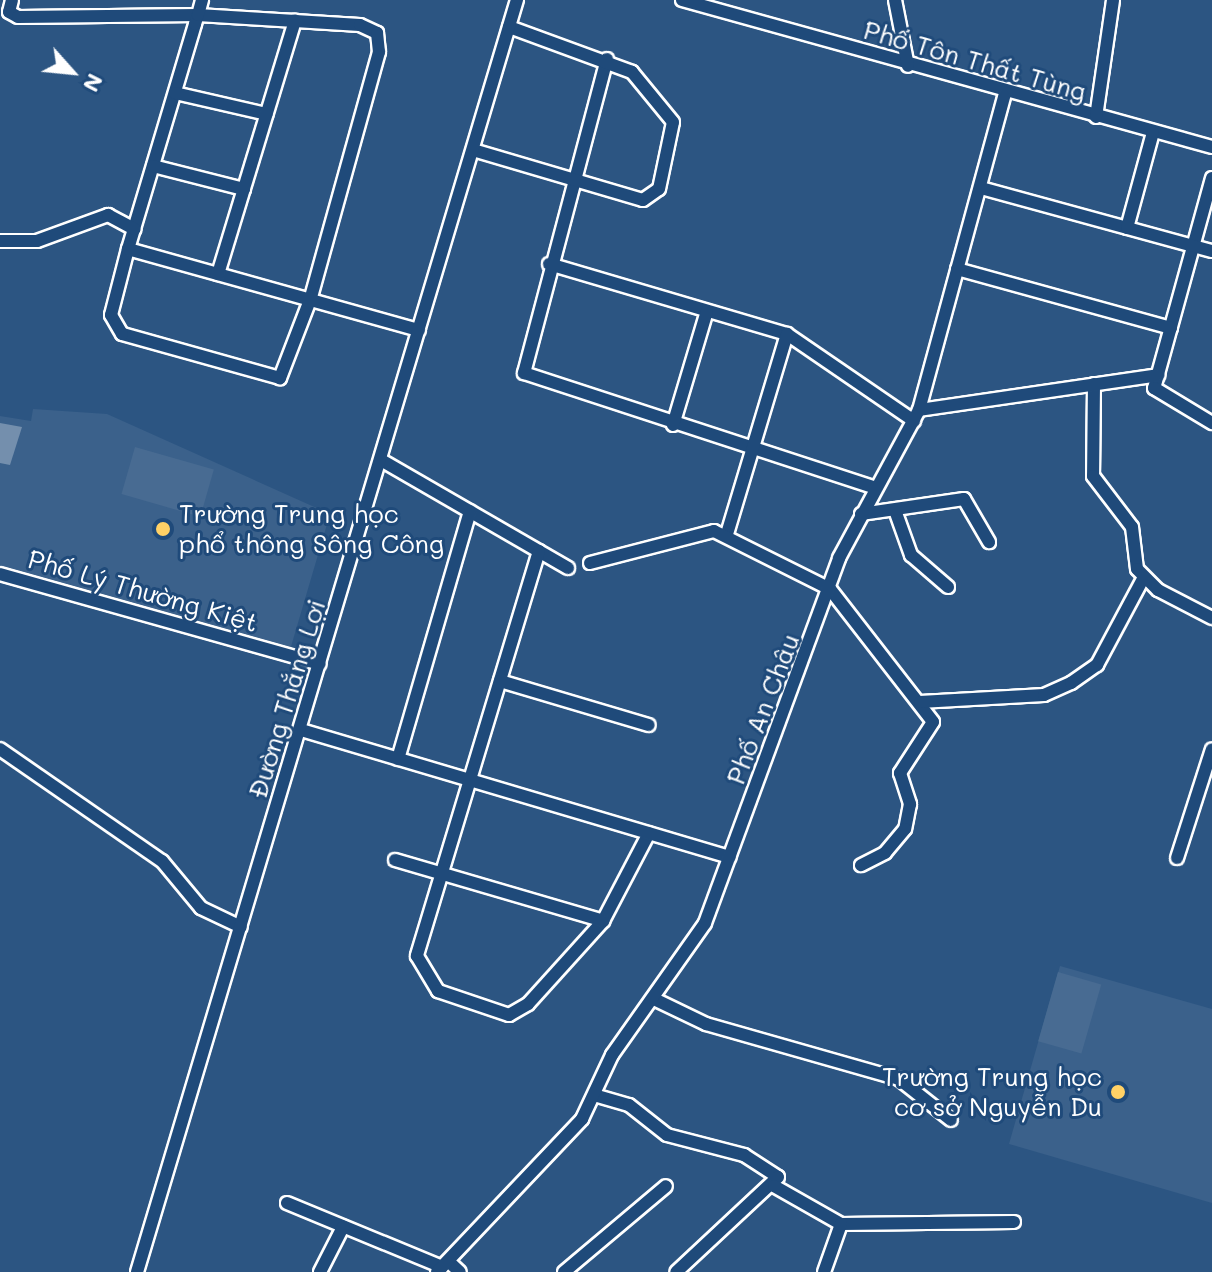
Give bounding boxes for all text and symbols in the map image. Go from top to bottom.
street label: Phố Tôn Thất Tùng [860,14,1090,108]
north arrow [32,32,112,112]
text: N [77,69,111,97]
place label: Trường Trung học phổ thông Sông Công [179,498,444,560]
marker: Trường Trung học phổ thông Sông Công [154,520,172,538]
street label: Phố Lý Thường Kiệt [24,543,262,639]
street label: Đường Thắng Lợi [242,596,332,802]
street label: Phố An Châu [720,629,806,789]
place label: Trường Trung học cơ sở Nguyễn Du [882,1061,1102,1122]
marker: Trường Trung học cơ sở Nguyễn Du [1109,1083,1127,1101]

